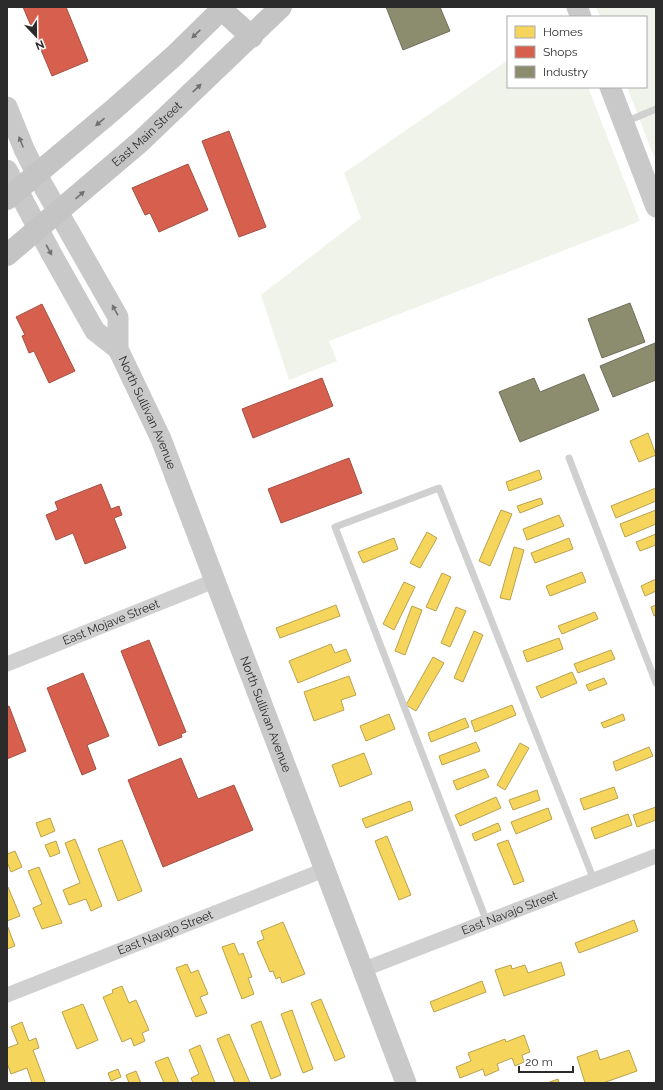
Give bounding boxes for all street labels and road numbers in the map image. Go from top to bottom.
street label: East Main Street [109,99,185,170]
street label: North Sullivan Avenue [115,354,179,471]
street label: East Mojave Street [61,597,161,648]
street label: North Sullivan Avenue [237,654,294,774]
street label: East Navajo Street [460,888,559,938]
street label: East Navajo Street [115,908,215,958]

